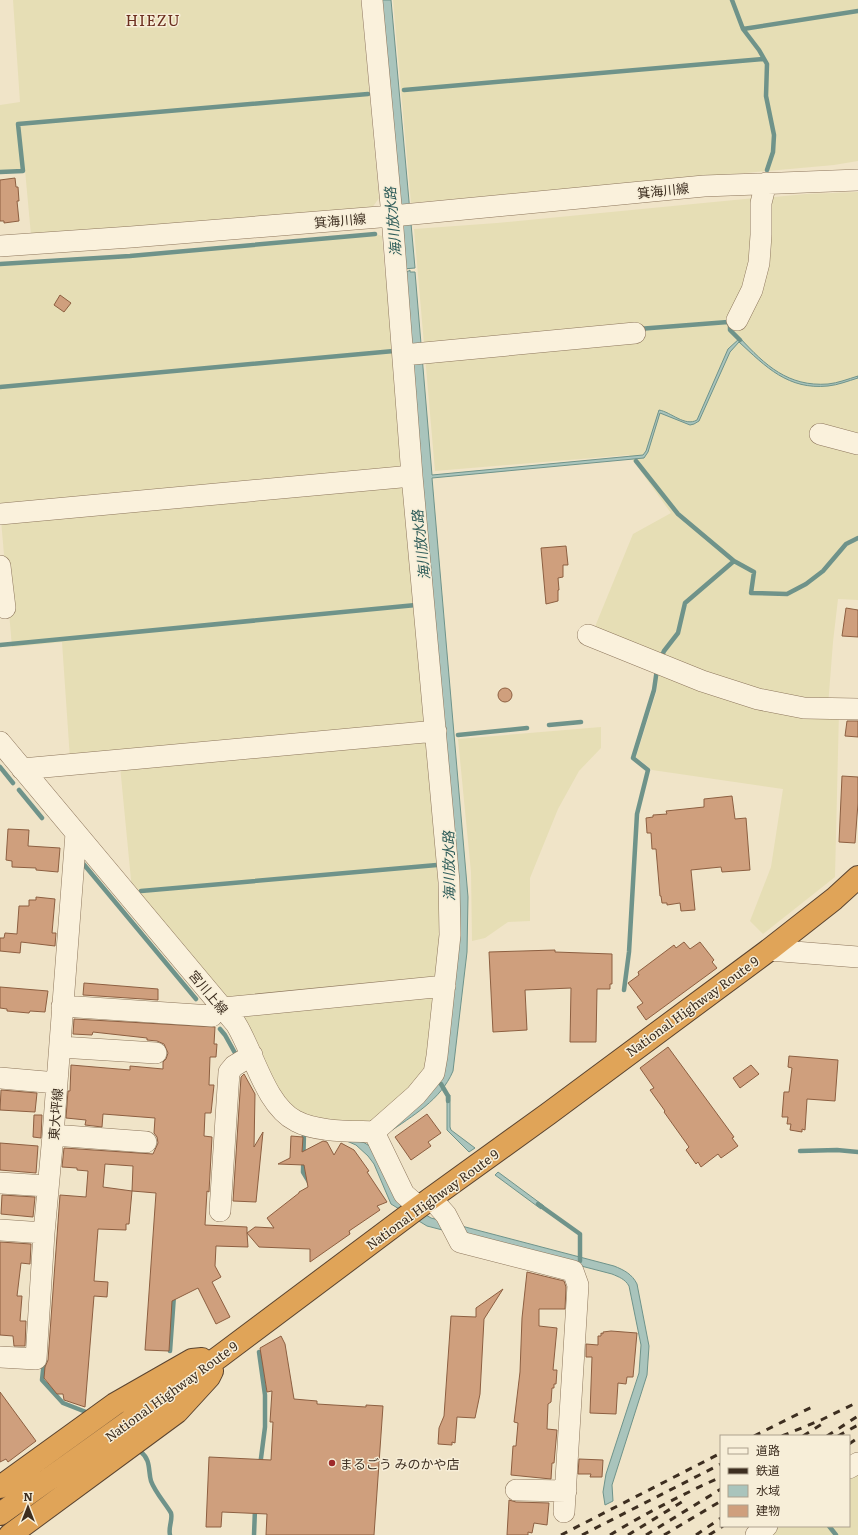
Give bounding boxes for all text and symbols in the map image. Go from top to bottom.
district label: HIEZU [125,8,181,31]
street label: 箕海川線 [636,178,690,202]
water label: 海川放水路 [379,185,405,258]
street label: 箕海川線 [313,208,367,232]
water label: 海川放水路 [406,508,434,581]
water label: 海川放水路 [437,830,459,901]
street label: National Highway Route 9 [622,951,763,1061]
street label: 宮川上線 [185,966,233,1018]
street label: 東大坪線 [43,1087,67,1141]
street label: National Highway Route 9 [362,1144,503,1254]
street label: National Highway Route 9 [101,1336,242,1446]
legend [720,1435,850,1527]
text: 道路 [756,1441,780,1459]
place label: まるごう みのかや店 [340,1454,460,1473]
marker: まるごう みのかや店 [327,1458,337,1468]
text: 鉄道 [756,1461,780,1479]
text: 水域 [756,1481,780,1499]
north arrow [8,1487,48,1527]
text: N [23,1488,33,1504]
text: 建物 [756,1501,780,1519]

